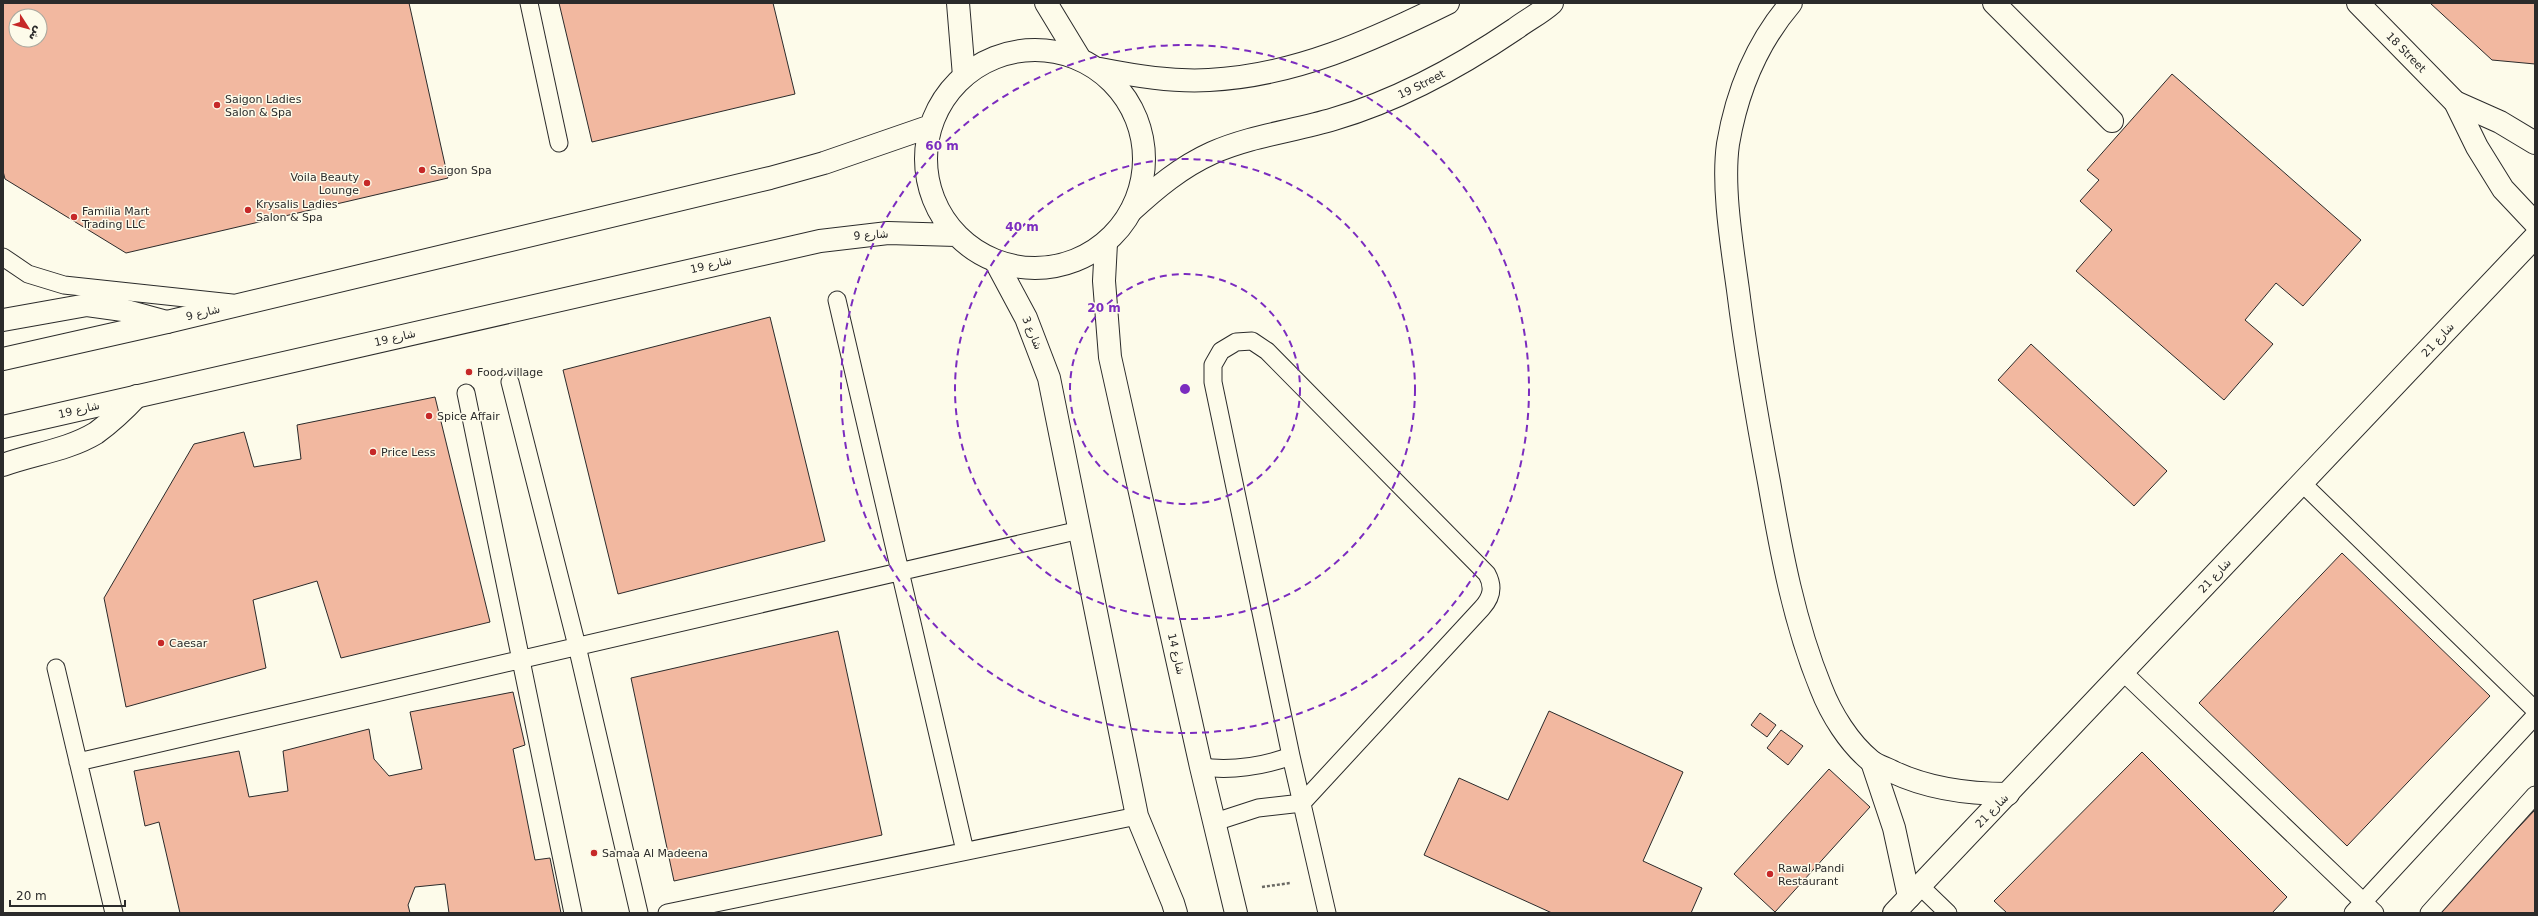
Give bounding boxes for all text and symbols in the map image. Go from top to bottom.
north arrow [8,8,48,48]
text: ش [26,24,45,44]
street label: 18 Street [2384,30,2429,76]
street label: 19 Street [1396,67,1448,101]
place label: Saigon Ladies Salon & Spa [225,93,302,119]
marker: Saigon Ladies Salon & Spa [212,100,222,110]
text: 60 m [925,139,959,153]
place label: Saigon Spa [430,164,492,177]
marker: Saigon Spa [417,165,427,175]
place label: Voila Beauty Lounge [290,171,359,197]
marker: Voila Beauty Lounge [362,178,372,188]
place label: Krysalis Ladies Salon & Spa [256,198,338,224]
place label: Familia Mart Trading LLC [81,205,150,231]
marker: Krysalis Ladies Salon & Spa [243,205,253,215]
marker: Familia Mart Trading LLC [69,212,79,222]
text: 40 m [1005,220,1039,234]
street label: شارع 9 [853,227,889,243]
street label: شارع 19 [689,254,733,276]
text: 20 m [1087,301,1121,315]
street label: شارع 9 [184,302,222,324]
street label: شارع 3 [1019,314,1045,352]
street label: شارع 21 [2419,320,2457,360]
street label: شارع 19 [373,327,417,349]
place label: Food village [477,366,543,379]
marker: Food village [464,367,474,377]
centre of rings [1178,382,1192,396]
street label: شارع 19 [57,399,101,421]
place label: Spice Affair [437,410,500,423]
marker: Spice Affair [424,411,434,421]
place label: Price Less [381,446,436,459]
marker: Price Less [368,447,378,457]
street label: شارع 21 [2196,556,2234,596]
street label: شارع 14 [1165,632,1187,676]
place label: Caesar [169,637,208,650]
marker: Caesar [156,638,166,648]
street label: شارع 21 [1973,791,2011,831]
place label: Samaa Al Madeena [602,847,708,860]
marker: Samaa Al Madeena [589,848,599,858]
place label: Rawal Pandi Restaurant [1778,862,1844,888]
marker: Rawal Pandi Restaurant [1765,869,1775,879]
scale bar [10,882,125,908]
text: 20 m [16,889,47,903]

